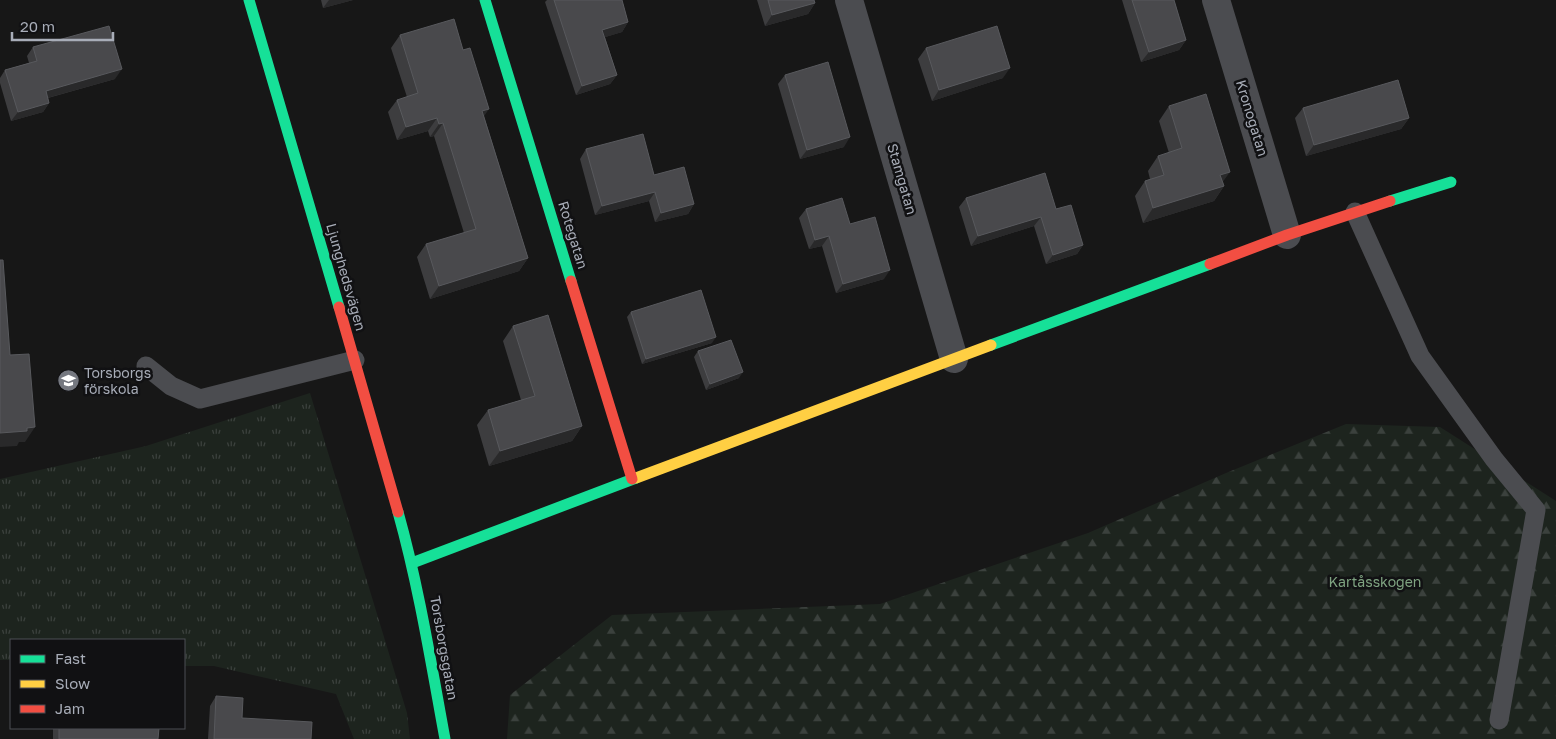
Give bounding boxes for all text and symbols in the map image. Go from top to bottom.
scale bar [12,10,114,42]
text: 20 m [20,17,55,35]
street label: Kronogatan [1233,78,1272,158]
street label: Stamgatan [884,141,921,216]
street label: Rotegatan [555,199,592,271]
street label: Ljunghedsvägen [323,221,370,333]
place label: Torsborgs förskola [84,364,151,397]
school or university icon: Torsborgs förskola [56,369,80,393]
park label: Kartåsskogen [1329,573,1421,590]
street label: Torsborgsgatan [427,594,462,701]
legend [10,639,185,729]
text: Fast [55,649,86,667]
text: Slow [55,674,90,692]
text: Jam [55,699,85,717]

